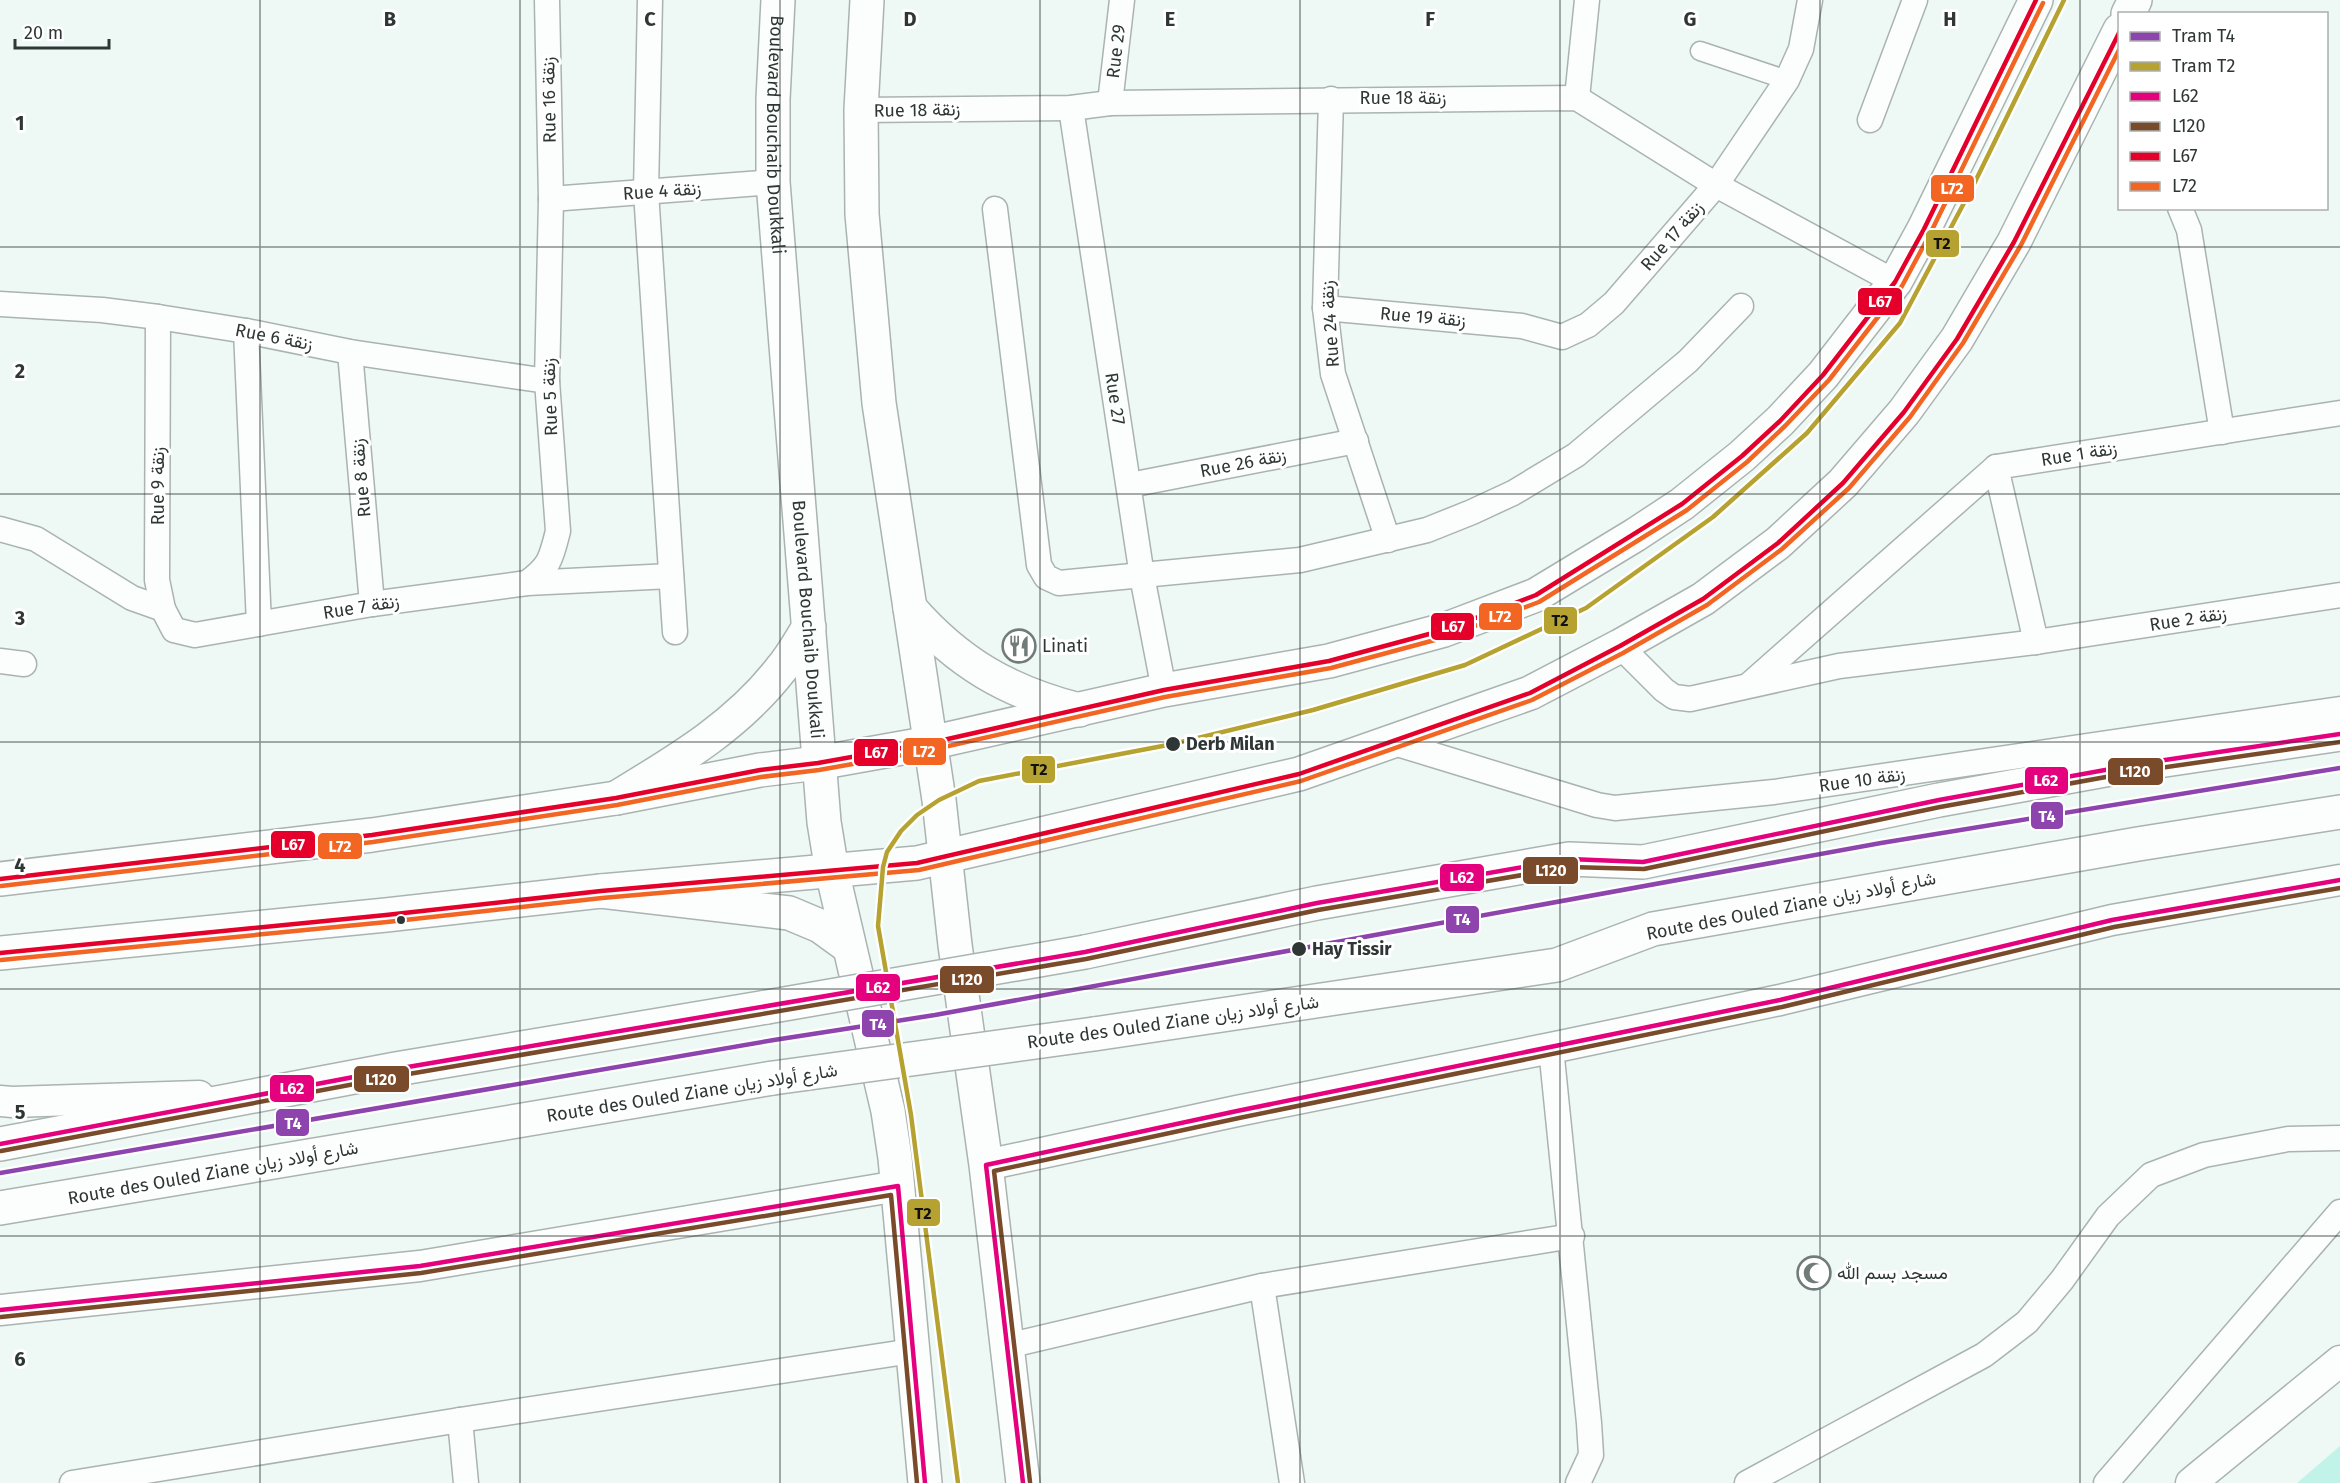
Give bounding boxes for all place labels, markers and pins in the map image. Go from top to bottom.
restaurant icon: Linati [1001,628,1037,664]
place label: Linati [1042,635,1088,657]
place label: Derb Milan [1186,733,1275,755]
marker: Derb Milan [1164,735,1182,753]
unlabelled marker [395,914,407,926]
place label: Hay Tissir [1312,938,1392,960]
marker: Hay Tissir [1290,940,1308,958]
mosque icon: مسجد بسم الله [1796,1255,1832,1291]
place label: مسجد بسم الله [1837,1262,1948,1285]

